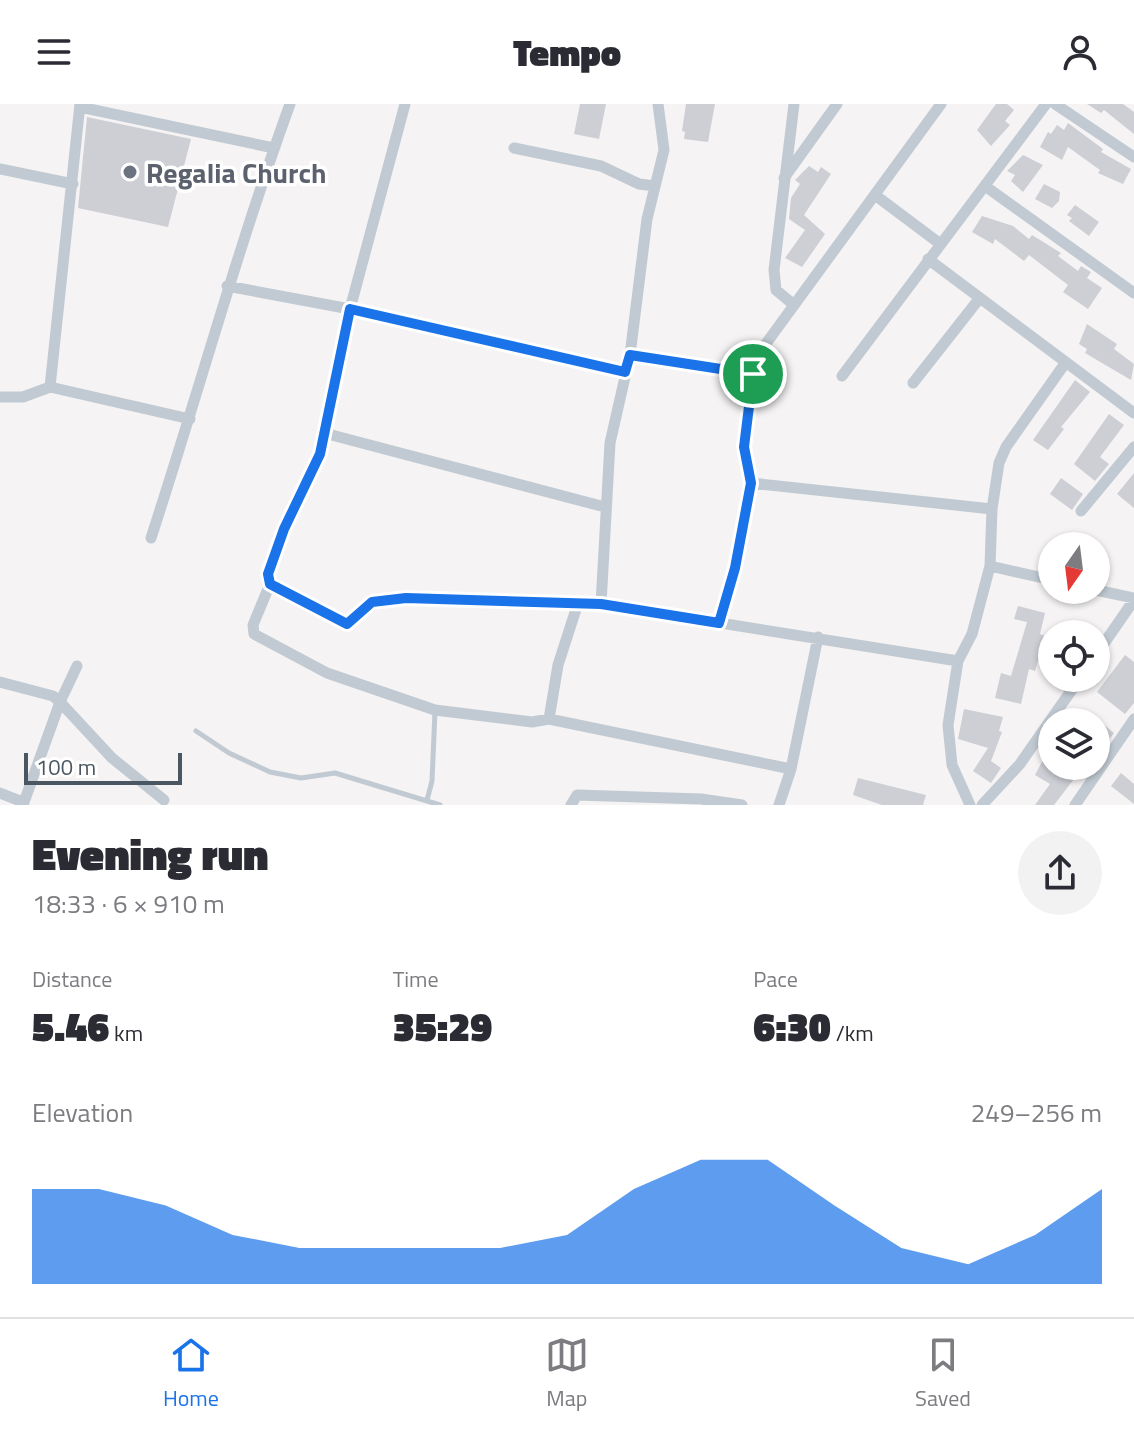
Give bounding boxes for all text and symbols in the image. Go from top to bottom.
text: Tempo [513,25,621,80]
icon: menu [32,30,76,74]
icon: person [1058,30,1102,74]
place label: Regalia Church [146,151,327,194]
marker: Regalia Church [121,163,139,181]
pin [719,340,787,408]
icon: arrive [731,352,775,396]
north arrow [1038,532,1110,604]
map controls [1038,532,1110,780]
button: locate [1038,620,1110,692]
button: layers [1038,708,1110,780]
scale bar [24,749,182,785]
text: 100 m [36,750,96,784]
text: Evening run [32,820,269,887]
button: share [1018,831,1102,915]
text: 18:33 · 6 × 910 m [32,884,225,923]
text: Distance [32,962,112,996]
text: Time [393,962,439,996]
text: Pace [753,962,798,996]
text: 5.46 [32,996,109,1057]
text: 35:29 [393,996,492,1057]
text: 6:30 [753,996,831,1057]
text: km [109,1016,143,1050]
text: /km [831,1016,874,1050]
text: Elevation [32,1093,133,1132]
text: 249–256 m [971,1093,1102,1132]
tab: Home [163,1333,219,1415]
tab: Map [545,1333,589,1415]
tab: Saved [915,1333,971,1415]

